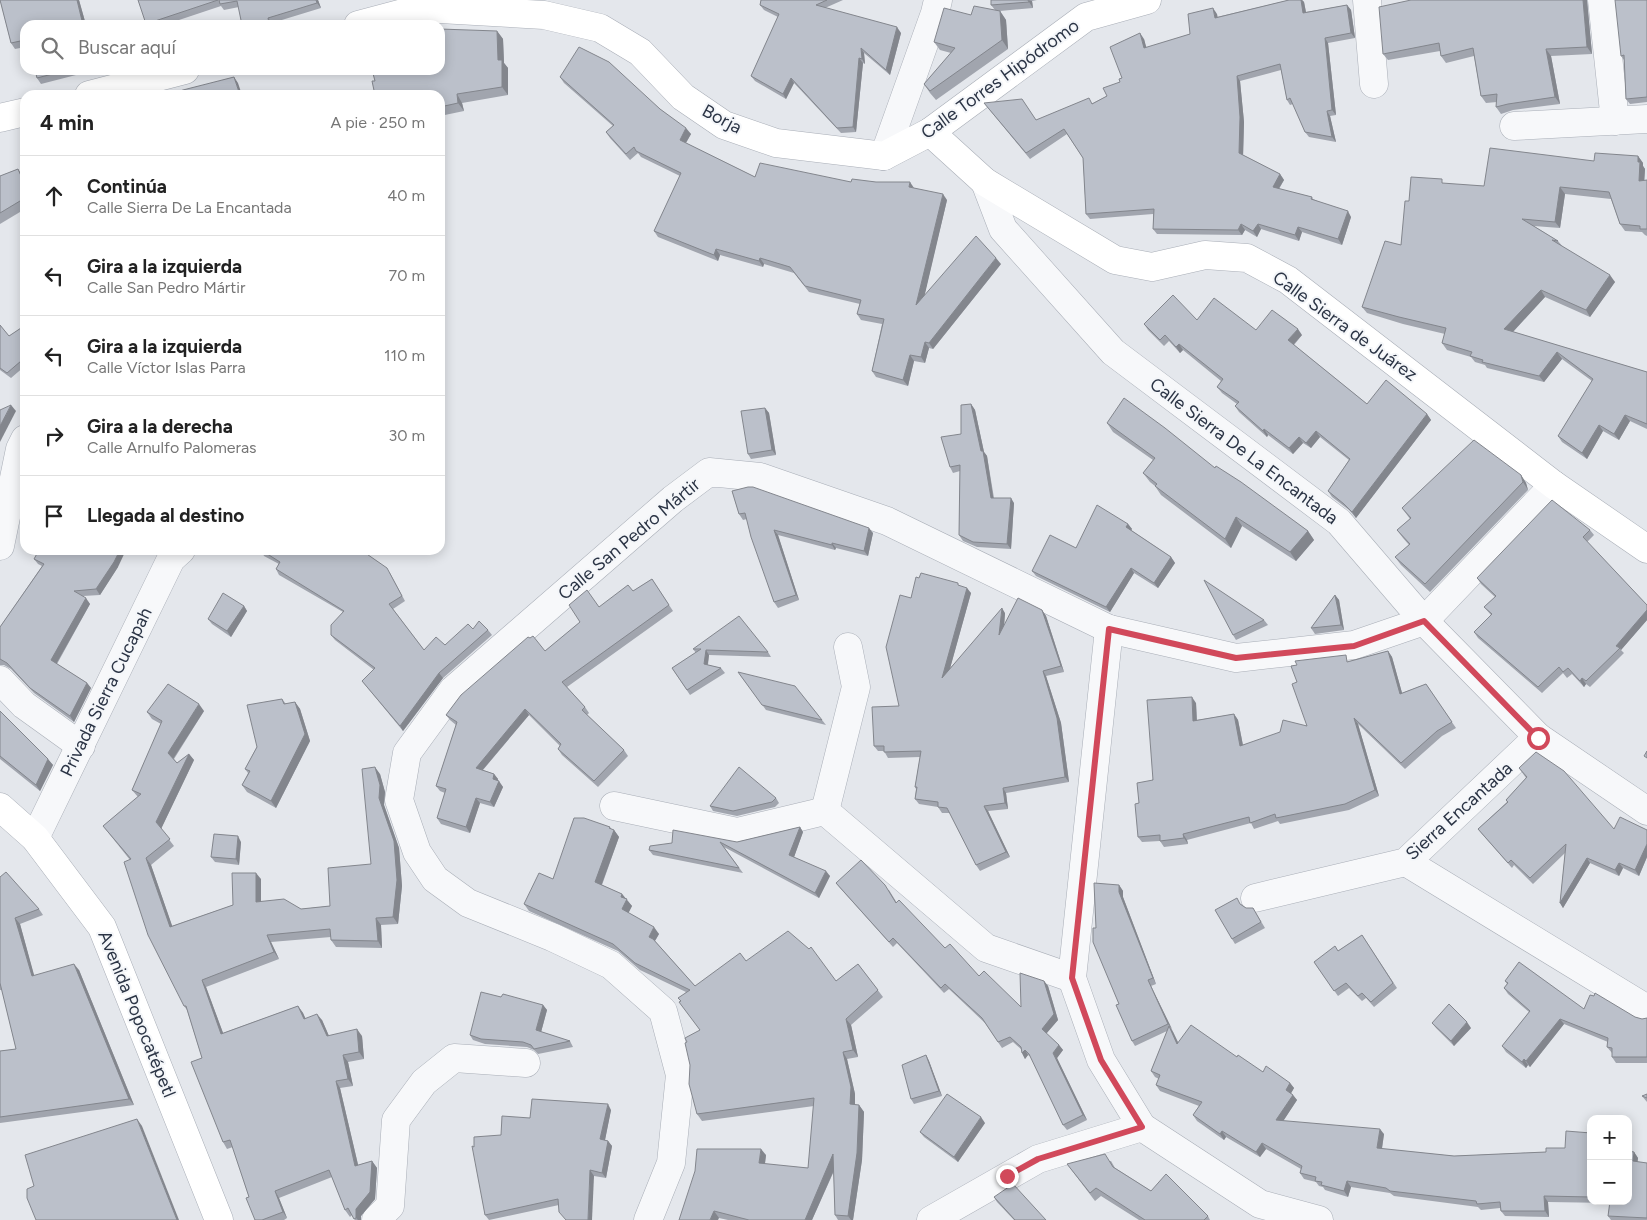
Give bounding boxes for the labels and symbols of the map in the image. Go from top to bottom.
street label: Calle Torres Hipódromo [917,14,1083,144]
street label: Borja [698,100,746,138]
street label: Calle Sierra de Juárez [1268,266,1422,386]
street label: Calle Sierra De La Encantada [1145,373,1343,529]
street label: Calle San Pedro Mártir [554,473,704,605]
street label: Privada Sierra Cucapah [55,604,157,780]
route start [1527,727,1550,750]
street label: Sierra Encantada [1401,757,1517,865]
street label: Avenida Popocatépetl [93,927,181,1101]
route end [996,1165,1019,1188]

